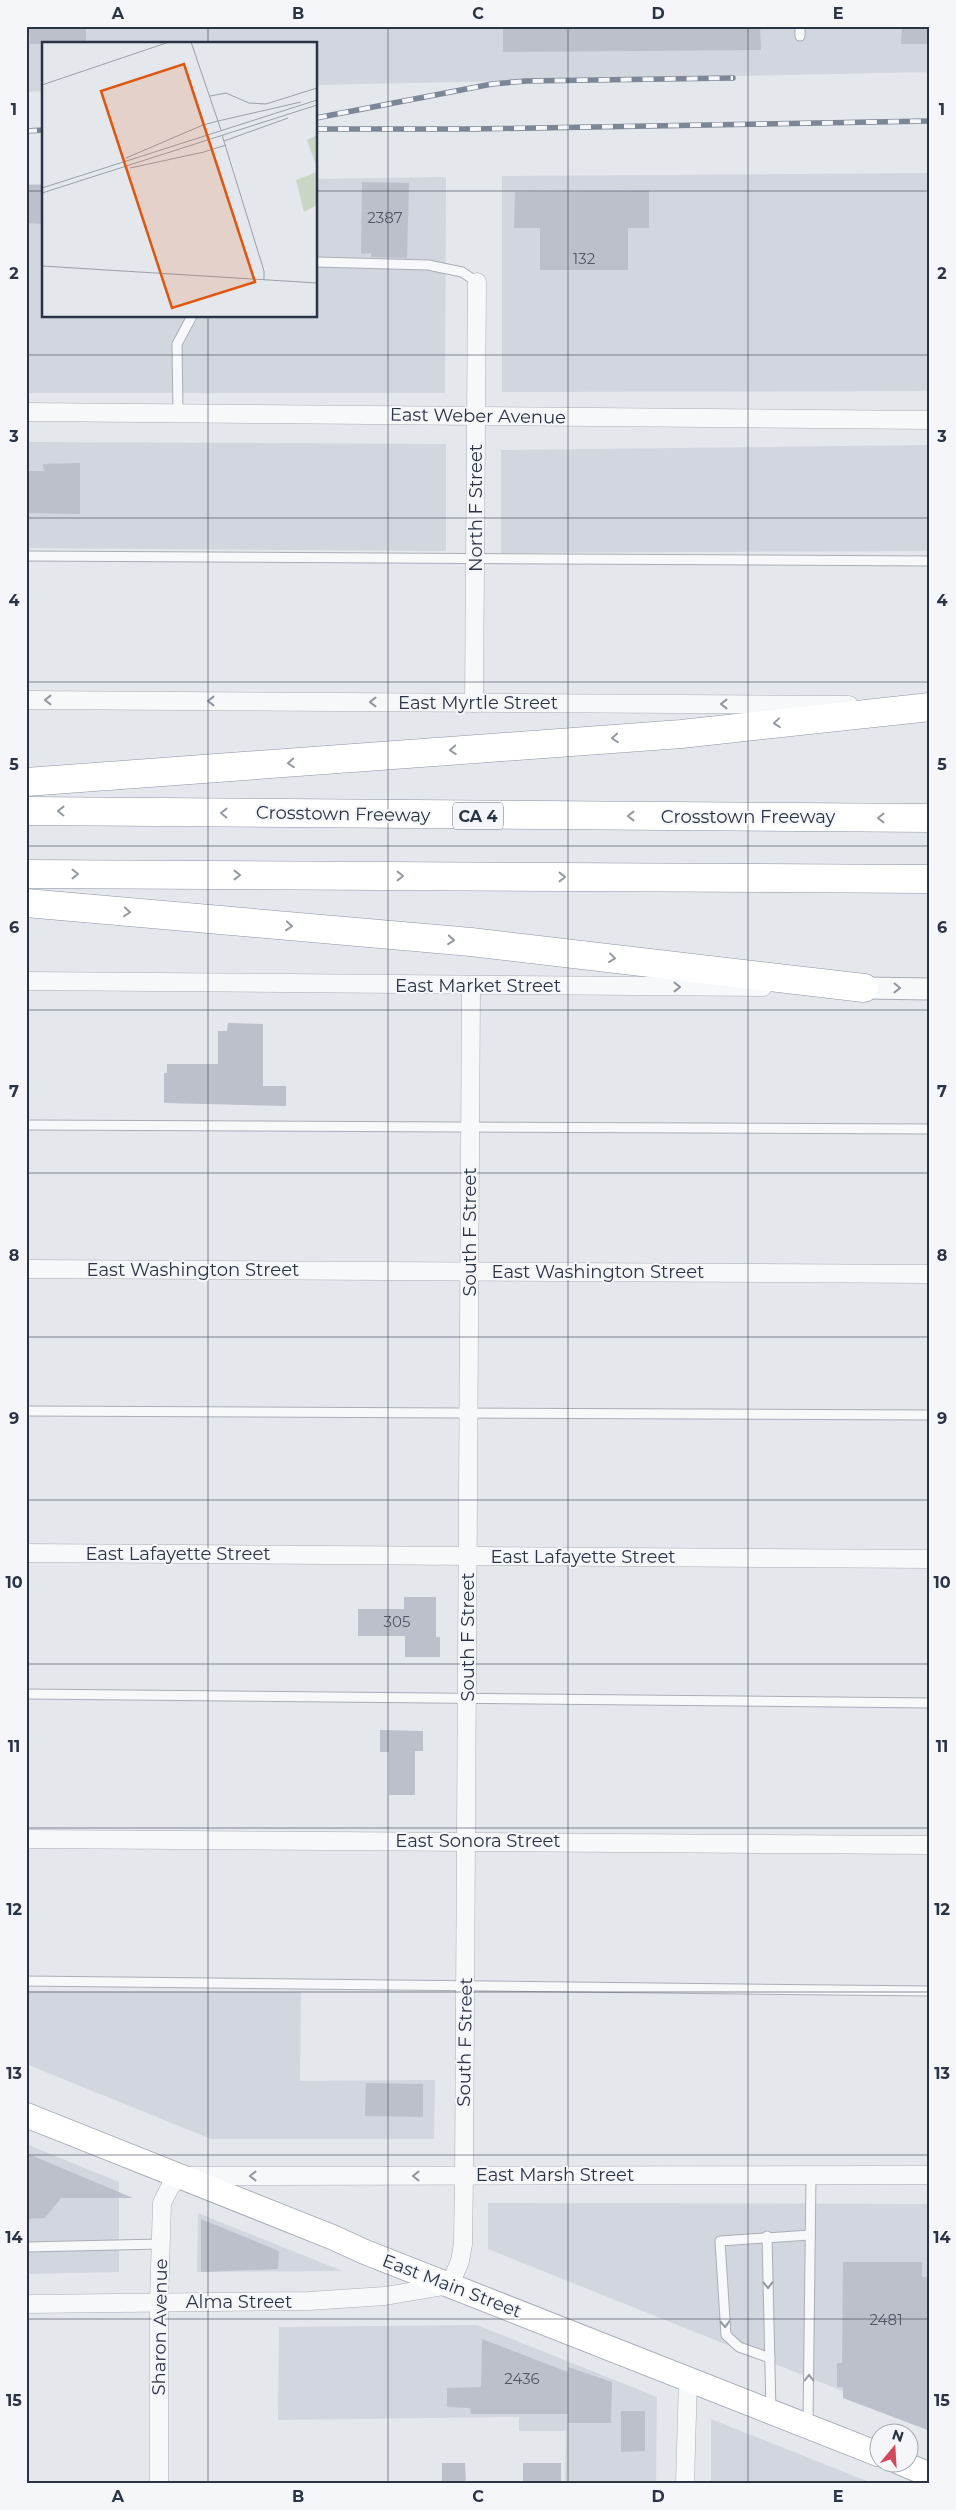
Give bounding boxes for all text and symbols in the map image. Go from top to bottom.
text: A [111,4,125,23]
text: B [292,4,304,23]
text: C [472,4,484,23]
text: D [651,4,665,23]
text: E [833,4,843,23]
inset map [42,42,318,318]
text: 1 [11,100,17,119]
text: 1 [939,100,945,119]
house number: 2387 [367,208,403,227]
house number: 132 [573,249,595,268]
text: 2 [9,264,19,283]
text: 2 [937,264,947,283]
street label: East Weber Avenue [390,403,566,429]
text: 3 [8,427,19,446]
text: 3 [936,427,947,446]
street label: North F Street [465,444,487,572]
text: 4 [8,591,20,610]
text: 4 [936,591,948,610]
street label: East Myrtle Street [398,692,558,714]
one-way arrow [44,695,52,705]
one-way arrow [206,696,214,706]
one-way arrow [369,697,376,707]
one-way arrow [719,699,727,709]
one-way arrow [773,717,781,728]
one-way arrow [611,733,619,744]
one-way arrow [449,745,457,756]
text: 5 [9,755,19,774]
text: 5 [937,755,947,774]
one-way arrow [287,757,295,768]
street label: Crosstown Freeway [256,801,431,827]
road number: CA 4 [453,802,503,829]
one-way arrow [57,806,64,816]
street label: Crosstown Freeway [661,806,836,828]
one-way arrow [219,808,227,818]
one-way arrow [627,811,635,822]
one-way arrow [877,813,884,823]
one-way arrow [72,869,79,879]
one-way arrow [234,870,242,880]
one-way arrow [396,871,404,881]
one-way arrow [559,872,567,882]
one-way arrow [123,906,131,917]
text: 6 [9,918,19,937]
text: 6 [937,918,947,937]
one-way arrow [285,920,293,931]
one-way arrow [447,934,455,945]
one-way arrow [609,952,617,963]
street label: East Market Street [395,975,561,997]
one-way arrow [674,982,681,992]
one-way arrow [894,983,901,993]
text: 7 [9,1082,19,1101]
text: 7 [937,1082,947,1101]
street label: South F Street [459,1167,481,1297]
text: 8 [9,1246,19,1265]
text: 8 [937,1246,947,1265]
street label: East Washington Street [87,1259,299,1281]
street label: East Washington Street [492,1261,704,1283]
text: 9 [9,1409,19,1428]
text: 9 [937,1409,947,1428]
street label: East Lafayette Street [85,1543,271,1565]
street label: East Lafayette Street [490,1546,676,1568]
street label: South F Street [457,1572,479,1702]
text: 10 [5,1573,23,1592]
text: 10 [933,1573,951,1592]
house number: 305 [384,1612,410,1631]
text: 11 [8,1737,20,1756]
text: 11 [936,1737,948,1756]
street label: East Sonora Street [395,1830,561,1852]
text: 12 [6,1900,22,1919]
text: 12 [934,1900,950,1919]
street label: South F Street [453,1977,477,2107]
text: 13 [6,2064,22,2083]
text: 13 [934,2064,950,2083]
street label: East Marsh Street [476,2164,634,2186]
one-way arrow [249,2171,256,2181]
one-way arrow [411,2171,419,2181]
text: 14 [5,2228,23,2247]
text: 14 [933,2228,951,2247]
street label: East Main Street [379,2249,525,2323]
street label: Sharon Avenue [148,2258,172,2396]
one-way arrow [763,2282,773,2289]
street label: Alma Street [186,2291,292,2313]
house number: 2481 [869,2310,903,2329]
one-way arrow [719,2320,730,2328]
house number: 2436 [504,2369,540,2388]
one-way arrow [804,2374,814,2382]
text: 15 [6,2391,22,2410]
text: 15 [934,2391,950,2410]
north arrow [868,2422,918,2472]
text: N [890,2425,906,2446]
text: A [111,2487,125,2506]
text: B [292,2487,304,2506]
text: C [472,2487,484,2506]
text: D [651,2487,665,2506]
text: E [833,2487,843,2506]

